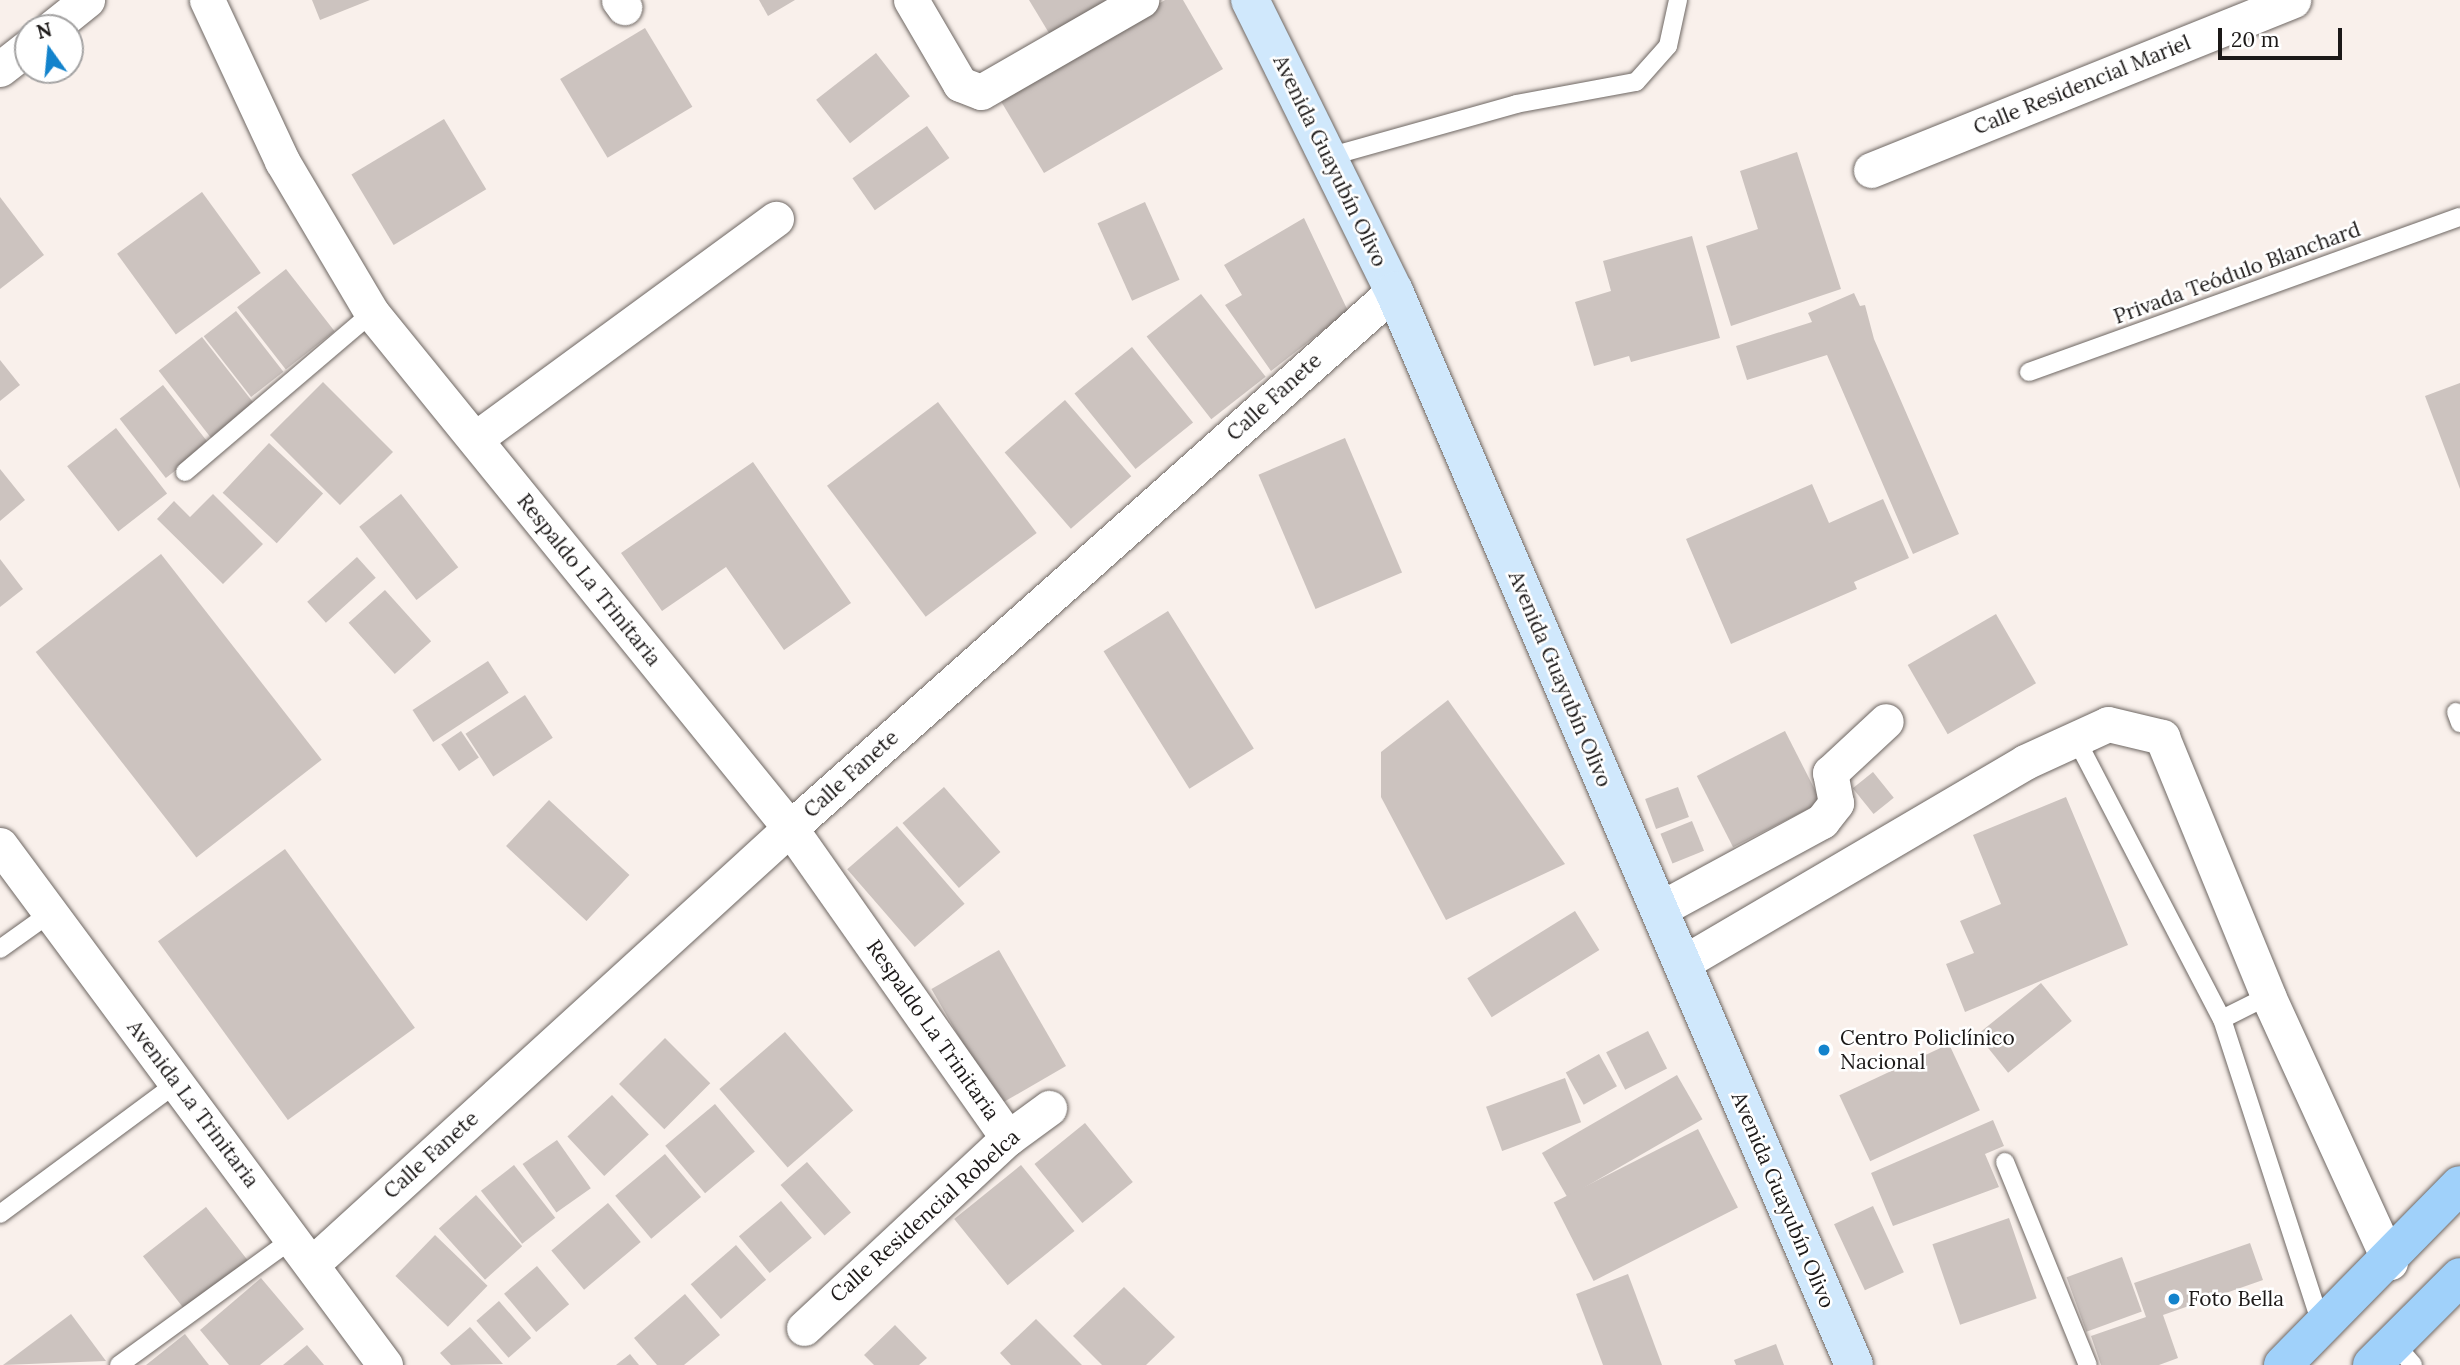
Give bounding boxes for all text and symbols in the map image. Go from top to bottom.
north arrow [14,14,84,84]
scale bar [2222,14,2346,58]
text: N [34,17,54,44]
text: 20 m [2231,26,2280,53]
street label: Calle Residencial Mariel [1970,30,2194,140]
street label: Avenida Guayubín Olivo [1268,51,1392,271]
street label: Privada Teódulo Blanchard [2110,217,2364,329]
street label: Calle Fanete [1221,348,1327,446]
street label: Respaldo La Trinitaria [512,489,666,671]
street label: Avenida Guayubín Olivo [1503,567,1617,791]
street label: Calle Fanete [798,725,904,823]
street label: Respaldo La Trinitaria [861,935,1005,1125]
street label: Avenida La Trinitaria [122,1015,264,1193]
place label: Centro Policlínico Nacional [1840,1025,2015,1075]
marker: Centro Policlínico Nacional [1814,1040,1834,1060]
street label: Avenida Guayubín Olivo [1726,1088,1840,1312]
street label: Calle Fanete [378,1106,484,1204]
street label: Calle Residencial Robelca [825,1124,1025,1308]
place label: Foto Bella [2188,1286,2284,1312]
marker: Foto Bella [2166,1291,2182,1307]

